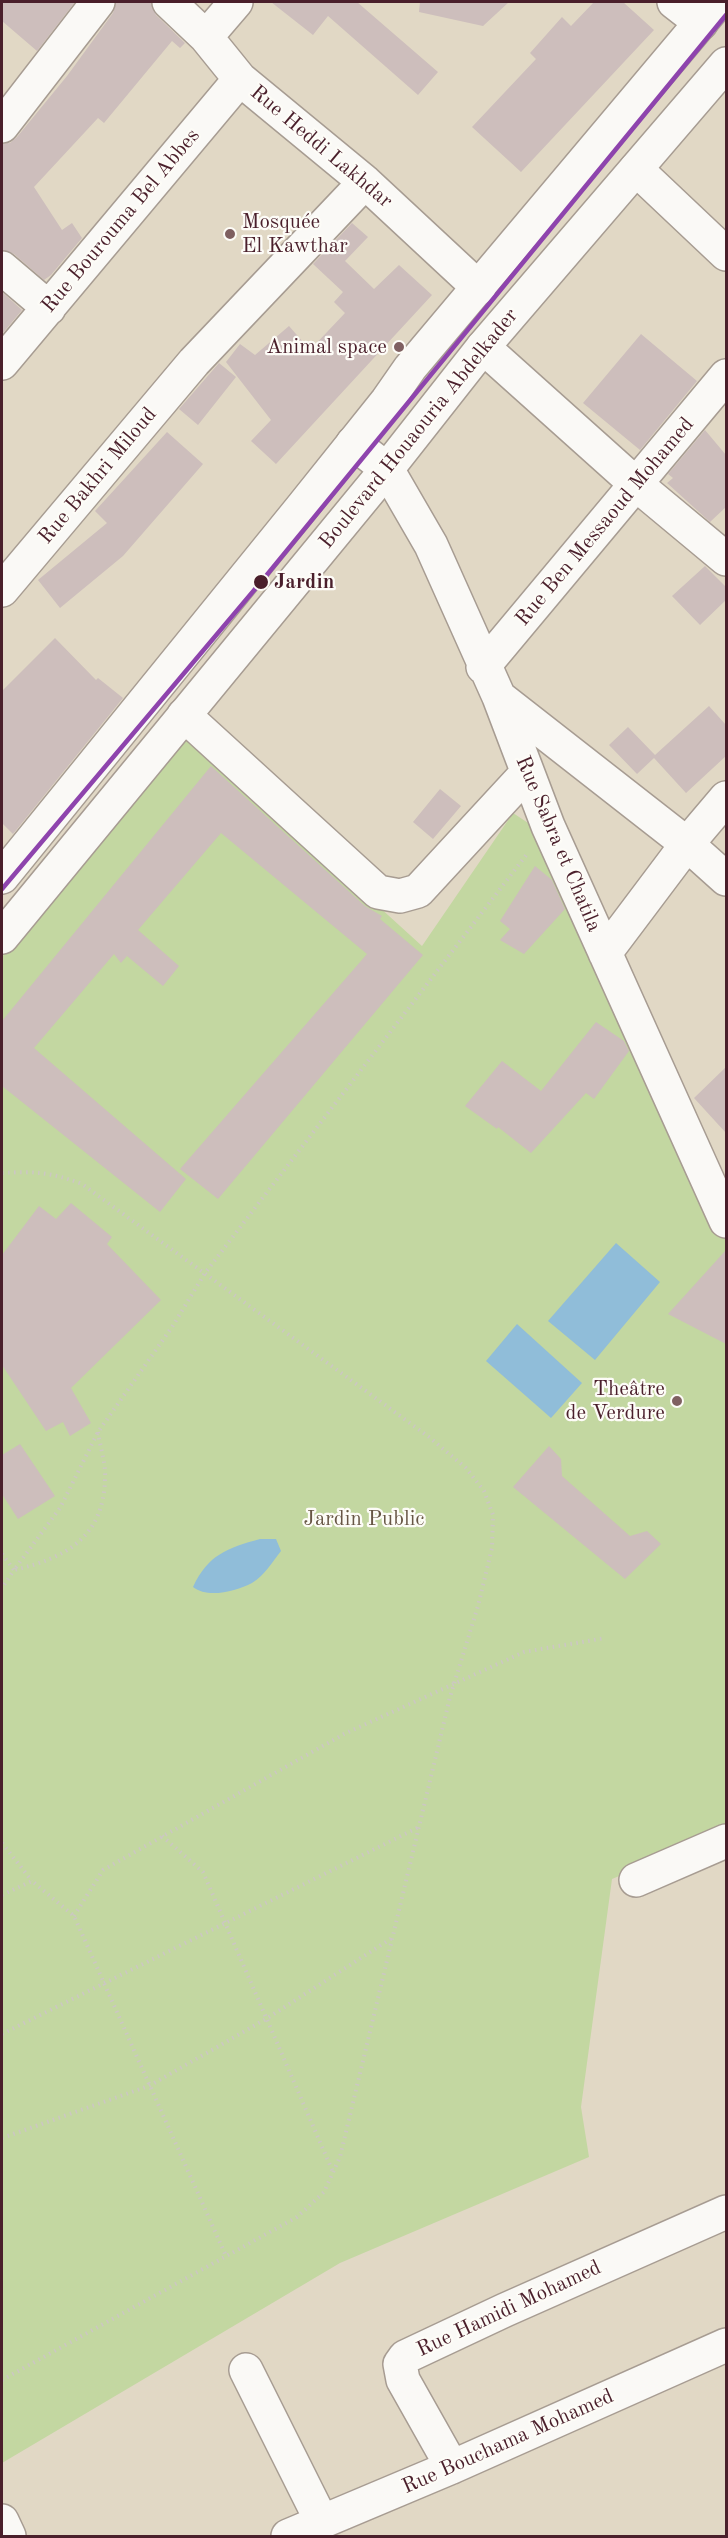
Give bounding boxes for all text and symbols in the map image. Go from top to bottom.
street label: Rue Heddi Lakhdar [245,80,397,214]
street label: Rue Bourouma Bel Abbes [36,124,206,318]
place label: Mosquée El Kawthar [242,209,348,259]
marker: Mosquée El Kawthar [223,227,237,241]
street label: Boulevard Houaouria Abdelkader [314,304,524,554]
place label: Animal space [266,334,387,360]
marker: Animal space [392,340,406,354]
street label: Rue Bakhri Miloud [33,403,163,549]
street label: Rue Ben Messaoud Mohamed [510,413,700,631]
place label: Jardin [274,569,334,595]
marker: Jardin [252,573,270,591]
street label: Rue Sabra et Chatila [510,752,606,936]
place label: Theâtre de Verdure [566,1376,665,1426]
marker: Theâtre de Verdure [670,1394,684,1408]
park label: Jardin Public [304,1506,424,1532]
street label: Rue Hamidi Mohamed [413,2255,605,2363]
street label: Rue Bouchama Mohamed [398,2384,618,2500]

